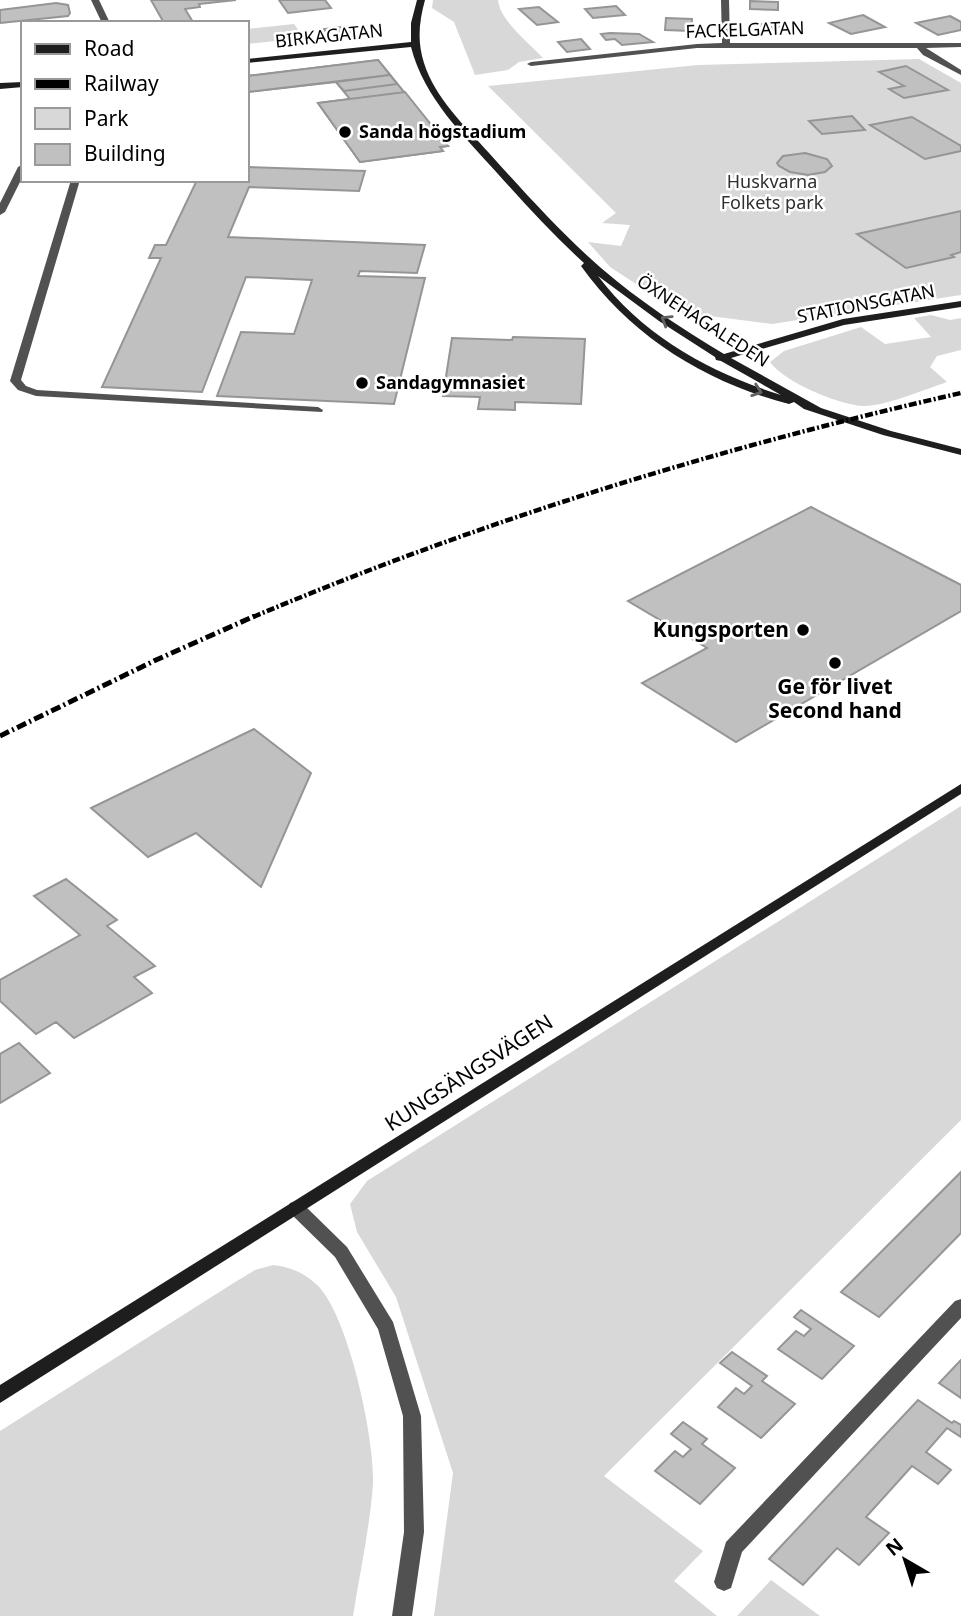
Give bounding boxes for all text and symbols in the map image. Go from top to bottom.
street label: FACKELGATAN [685,15,805,43]
street label: BIRKAGATAN [274,17,384,53]
legend [21,21,248,182]
text: Road [84,34,134,62]
text: Railway [84,69,159,97]
text: Park [84,104,129,132]
place label: Sanda högstadium [359,119,526,143]
marker: Sanda högstadium [337,124,353,140]
text: Building [84,139,166,167]
park label: Huskvarna Folkets park [721,169,824,214]
street label: ÖXNEHAGALEDEN [633,268,774,372]
street label: STATIONSGATAN [795,278,937,328]
one-way arrow [661,315,674,328]
place label: Sandagymnasiet [376,370,525,394]
marker: Sandagymnasiet [354,375,370,391]
one-way arrow [750,383,762,397]
place label: Kungsporten [653,615,789,643]
marker: Kungsporten [795,622,811,638]
marker: Ge för livet Second hand [827,655,843,671]
place label: Ge för livet Second hand [768,672,902,724]
street label: KUNGSÄNGSVÄGEN [379,1007,558,1137]
north arrow [870,1525,940,1595]
text: N [880,1532,908,1562]

